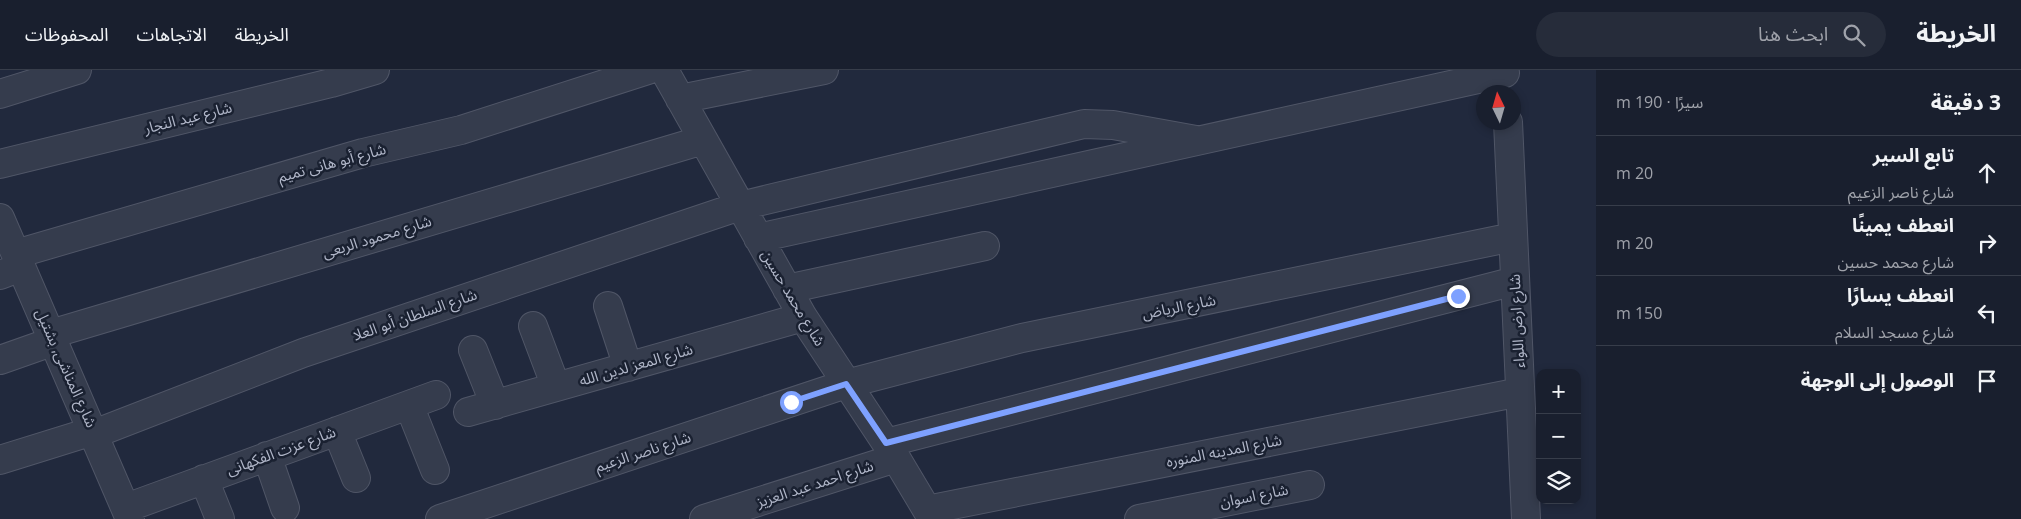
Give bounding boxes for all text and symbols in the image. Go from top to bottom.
search box [1536,12,1886,57]
text: الخريطة [1916,16,1996,49]
text: ابحث هنا [1758,21,1828,47]
icon: search [1840,21,1868,49]
text: المحفوظات [25,22,109,46]
text: الاتجاهات [137,22,207,46]
text: الخريطة [235,22,289,46]
north arrow [1476,85,1521,130]
text: 3 دقيقة [1931,88,2001,116]
text: سيرًا · 190 m [1616,91,1703,113]
street label: شارع عيد النجار [141,96,235,141]
street label: شارع أبو هانى تميم [276,138,389,189]
text: تابع السير [1873,142,1954,168]
icon: ahead [1973,159,2001,187]
text: 20 m [1616,162,1653,184]
text: شارع ناصر الزعيم [1848,181,1954,203]
street label: شارع محمود الربعى [320,210,435,265]
text: انعطف يمينًا [1852,212,1954,238]
icon: right [1973,229,2001,257]
text: 20 m [1616,232,1653,254]
street label: شارع محمد حسين [755,246,831,351]
text: شارع محمد حسين [1837,251,1954,273]
street label: شارع ارض اللواء [1504,273,1531,369]
text: انعطف يسارًا [1847,282,1954,308]
street label: شارع السلطان أبو العلا [350,283,481,347]
route end [1447,285,1470,308]
street label: شارع الرياض [1140,289,1218,326]
icon: left [1973,299,2001,327]
text: 150 m [1616,302,1662,324]
street label: شارع المناشى, بشتيل [29,305,102,432]
text: شارع مسجد السلام [1835,321,1954,343]
street label: شارع المعز لدين الله [577,338,696,393]
text: الوصول إلى الوجهة [1801,367,1954,393]
icon: arrive [1973,367,2001,395]
map controls [1536,369,1581,504]
button: + [1536,369,1581,414]
route start [780,391,803,414]
button: − [1536,414,1581,459]
street label: شارع عزت الفكهانى [223,421,339,482]
street label: شارع ناصر الزعيم [592,426,694,479]
street label: شارع المدينه المنوره [1164,429,1284,474]
street label: شارع احمد عبد العزيز [753,455,877,515]
button: layers [1536,459,1581,504]
street label: شارع اسوان [1218,479,1291,514]

